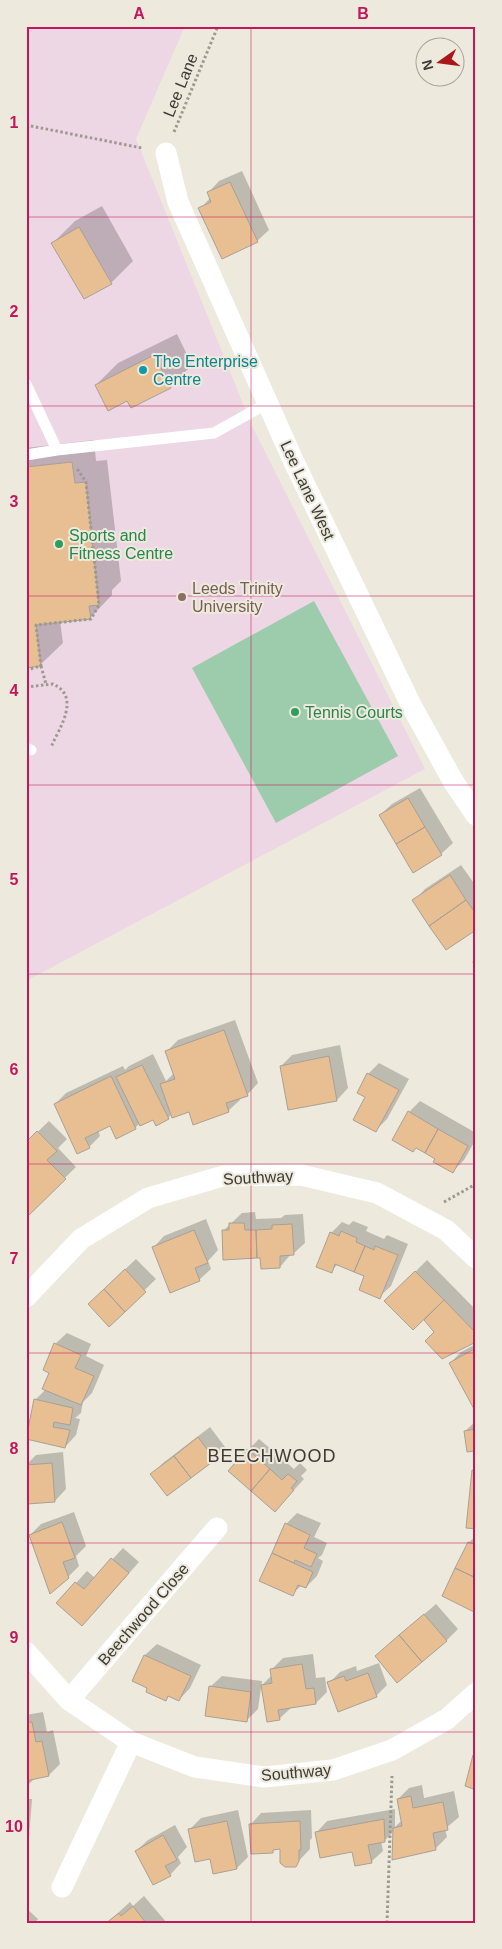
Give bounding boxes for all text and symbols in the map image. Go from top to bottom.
text: A [133,5,145,22]
text: B [357,5,369,22]
north arrow [414,38,464,88]
street label: Lee Lane [160,51,201,119]
text: N [418,58,436,72]
text: 1 [10,114,19,131]
text: 2 [10,303,19,320]
place label: The Enterprise Centre [153,353,258,388]
marker: The Enterprise Centre [137,364,149,376]
street label: Lee Lane West [277,438,338,543]
text: 3 [10,493,19,510]
place label: Sports and Fitness Centre [69,527,173,562]
marker: Sports and Fitness Centre [53,538,65,550]
place label: Leeds Trinity University [192,580,283,615]
marker: Leeds Trinity University [176,591,188,603]
text: 4 [10,682,19,699]
place label: Tennis Courts [305,704,403,721]
marker: Tennis Courts [289,706,301,718]
text: 5 [10,871,19,888]
text: 6 [10,1061,19,1078]
street label: Southway [222,1167,294,1188]
text: 7 [10,1250,19,1267]
text: 8 [10,1440,19,1457]
district label: BEECHWOOD [207,1446,337,1466]
street label: Beechwood Close [95,1560,192,1669]
text: 9 [10,1629,19,1646]
street label: Southway [260,1761,332,1784]
text: 10 [5,1818,23,1835]

